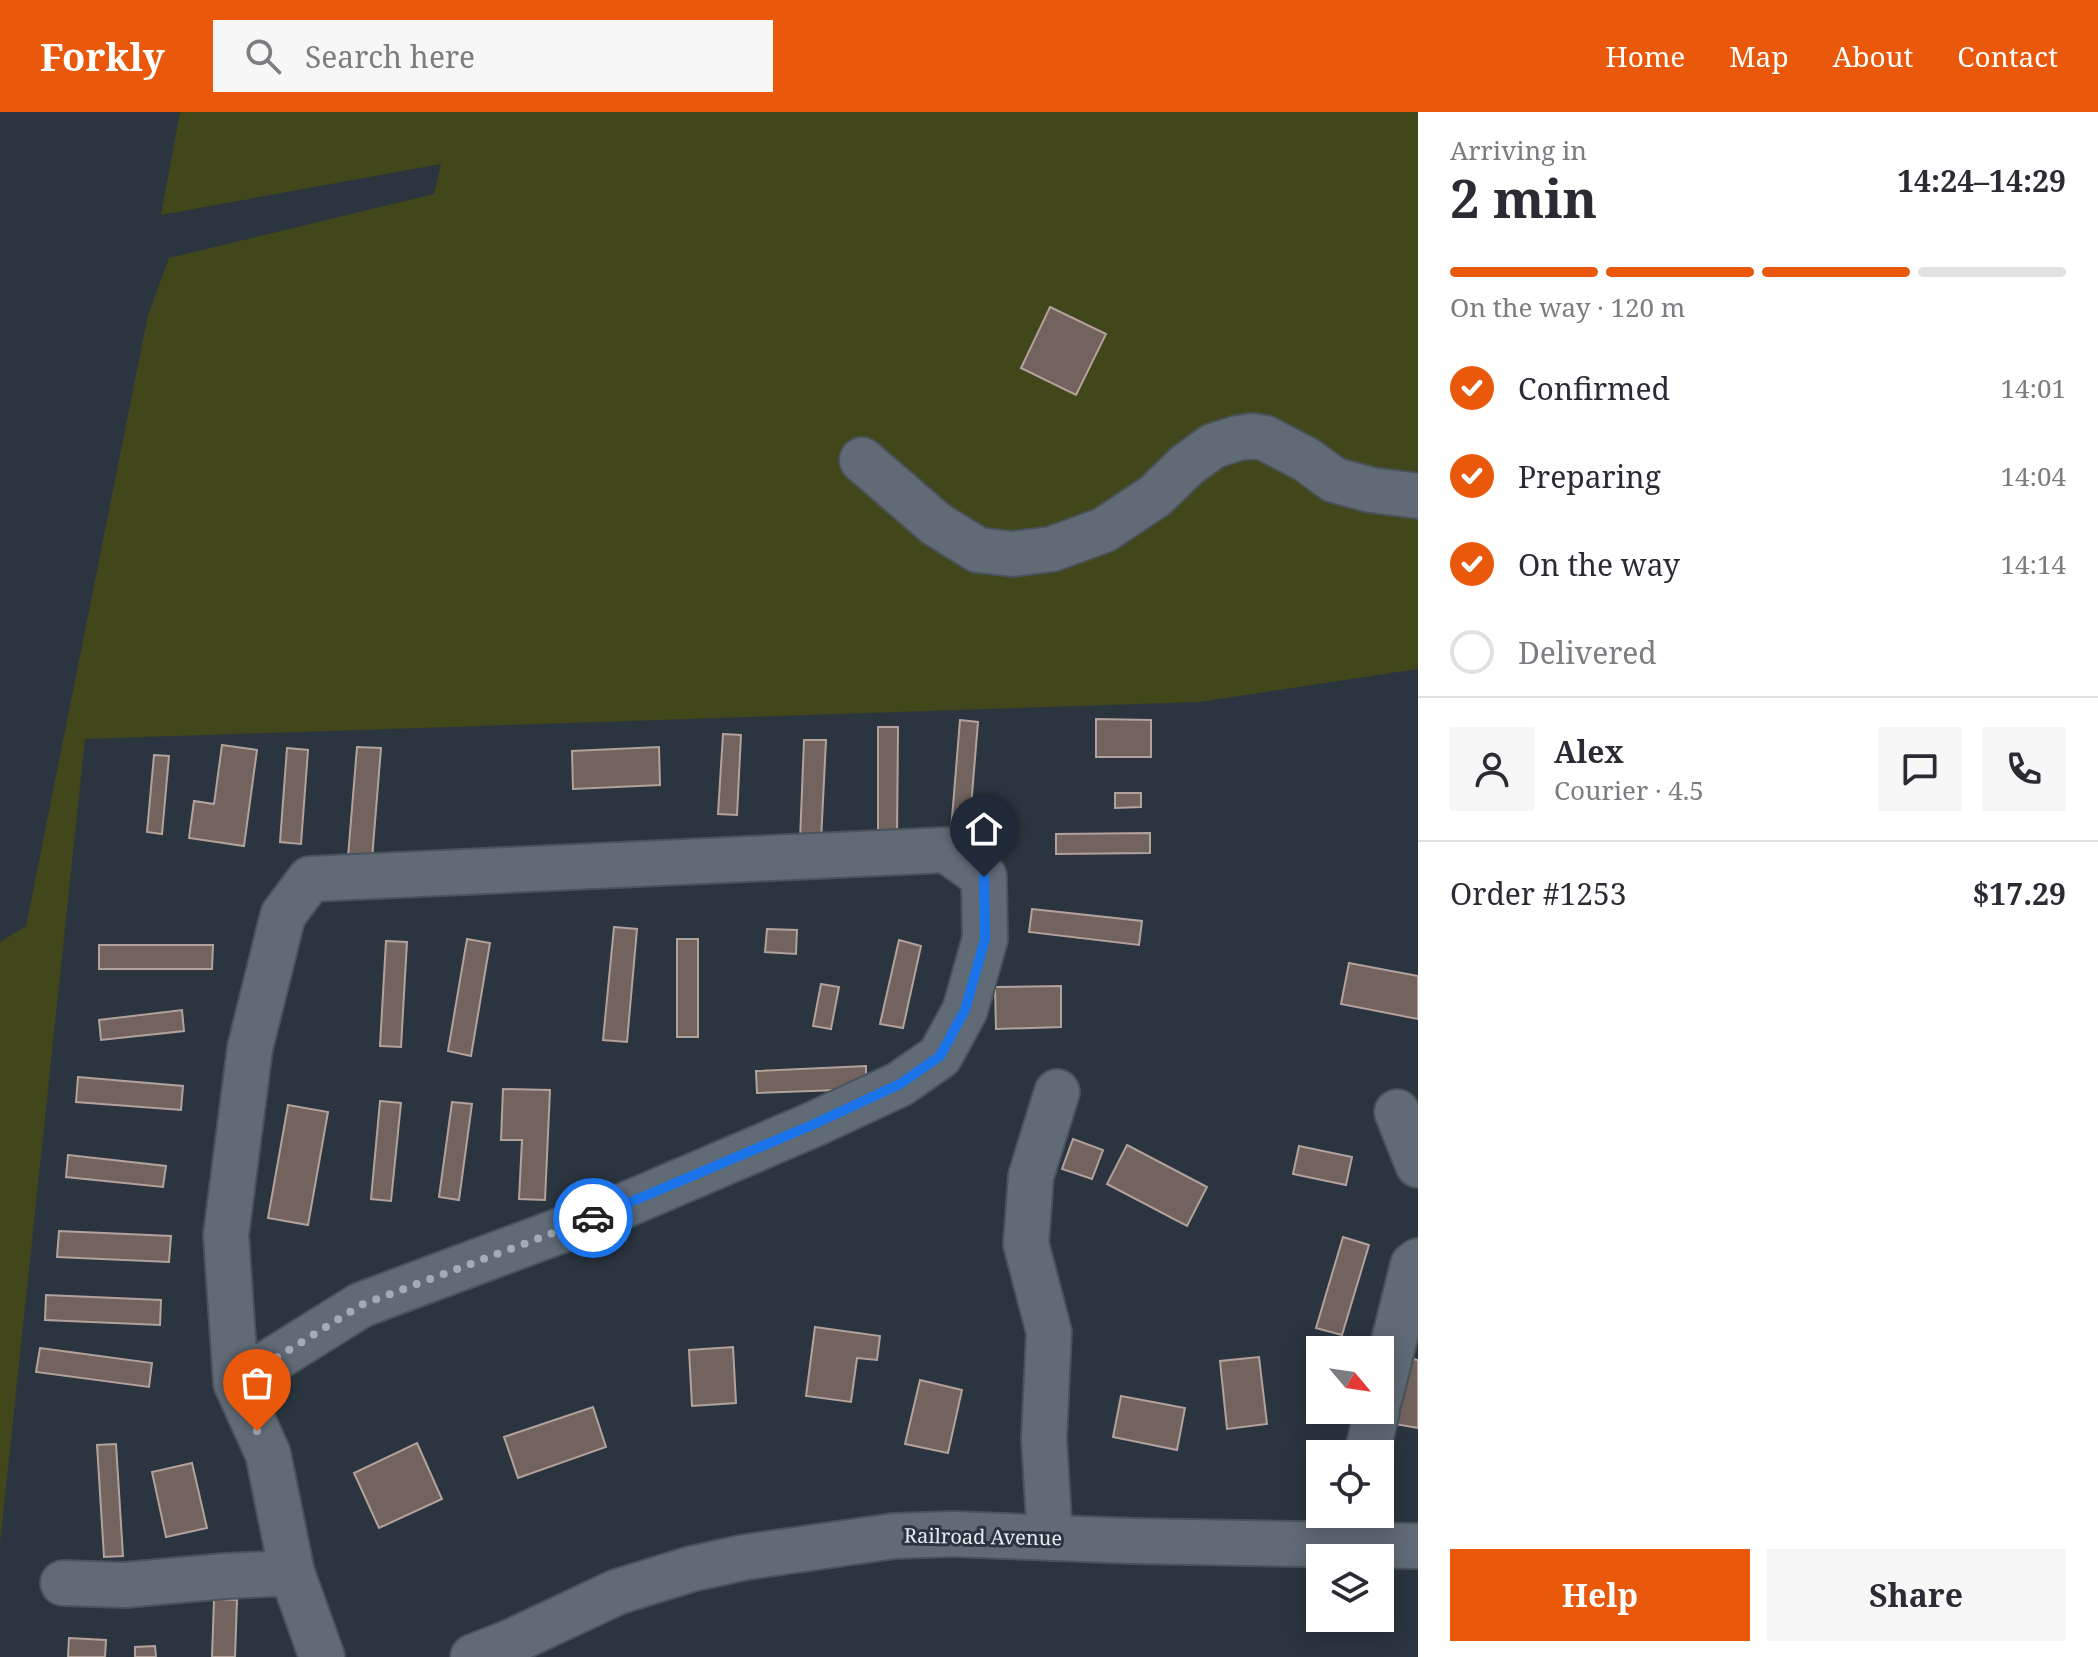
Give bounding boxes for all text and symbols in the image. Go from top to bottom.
search box [213,20,773,92]
text: Forkly [40,30,165,82]
icon: search [241,34,285,78]
text: Search here [305,36,475,77]
text: Home [1606,37,1685,75]
text: Map [1729,37,1789,75]
text: About [1833,37,1913,75]
text: Contact [1957,37,2058,75]
text: Arriving in [1450,132,1587,168]
text: 14:24–14:29 [1897,160,2066,201]
text: 2 min [1450,162,1597,233]
text: On the way · 120 m [1450,289,1685,325]
icon: check [1450,366,1494,410]
text: Confirmed [1518,368,1670,409]
text: 14:01 [2000,370,2066,406]
icon: check [1450,454,1494,498]
text: Preparing [1518,456,1661,497]
text: 14:04 [2000,458,2066,494]
icon: check [1450,542,1494,586]
text: On the way [1518,544,1680,585]
text: 14:14 [2000,546,2066,582]
text: Delivered [1518,632,1657,673]
button: person [1450,727,1534,811]
button: chat [1878,727,1962,811]
button: phone [1982,727,2066,811]
text: Alex [1554,731,1624,772]
text: Courier · 4.5 [1554,772,1704,808]
pin [950,795,1018,877]
icon: home [962,807,1006,851]
text: Order #1253 [1450,873,1627,914]
text: $17.29 [1972,873,2066,914]
courier [553,1178,633,1258]
icon: car [571,1196,615,1240]
north arrow [1306,1336,1394,1424]
map controls [1306,1336,1394,1632]
pin [223,1349,291,1431]
icon: bag [235,1361,279,1405]
button: locate [1306,1440,1394,1528]
street label: Railroad Avenue [904,1522,1062,1551]
button: layers [1306,1544,1394,1632]
button: Help [1450,1549,1750,1641]
button: Share [1766,1549,2066,1641]

